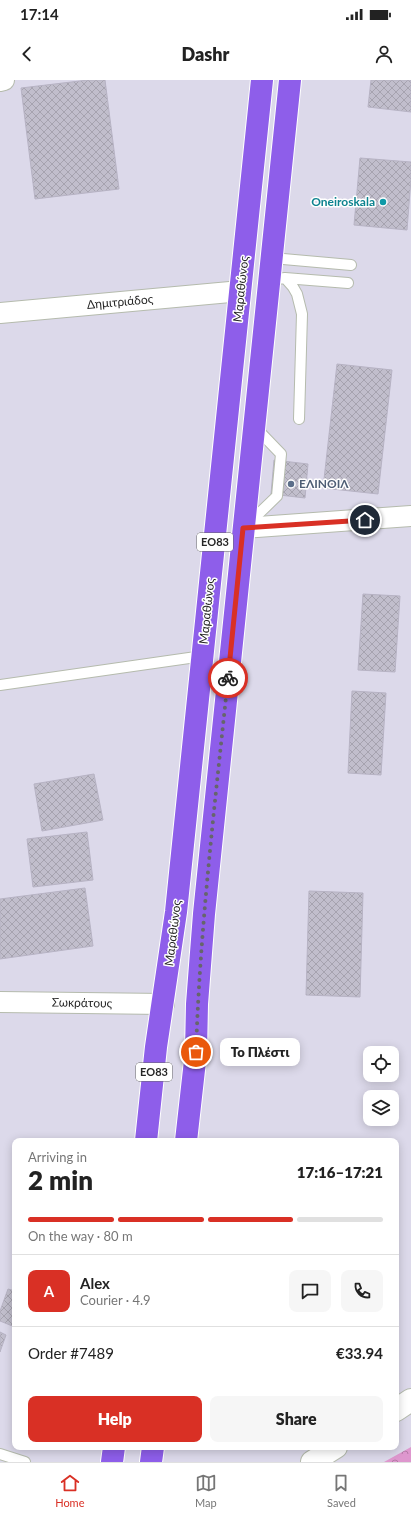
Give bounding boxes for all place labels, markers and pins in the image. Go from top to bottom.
place label: Oneiroskala [311,194,375,209]
marker: Oneiroskala [378,197,388,207]
place label: ΕΛΙΝΟΙΛ [299,476,349,491]
marker: ΕΛΙΝΟΙΛ [286,479,296,489]
pin [348,503,382,537]
pin [179,1035,213,1069]
callout: Το Πλέστι [220,1038,300,1066]

